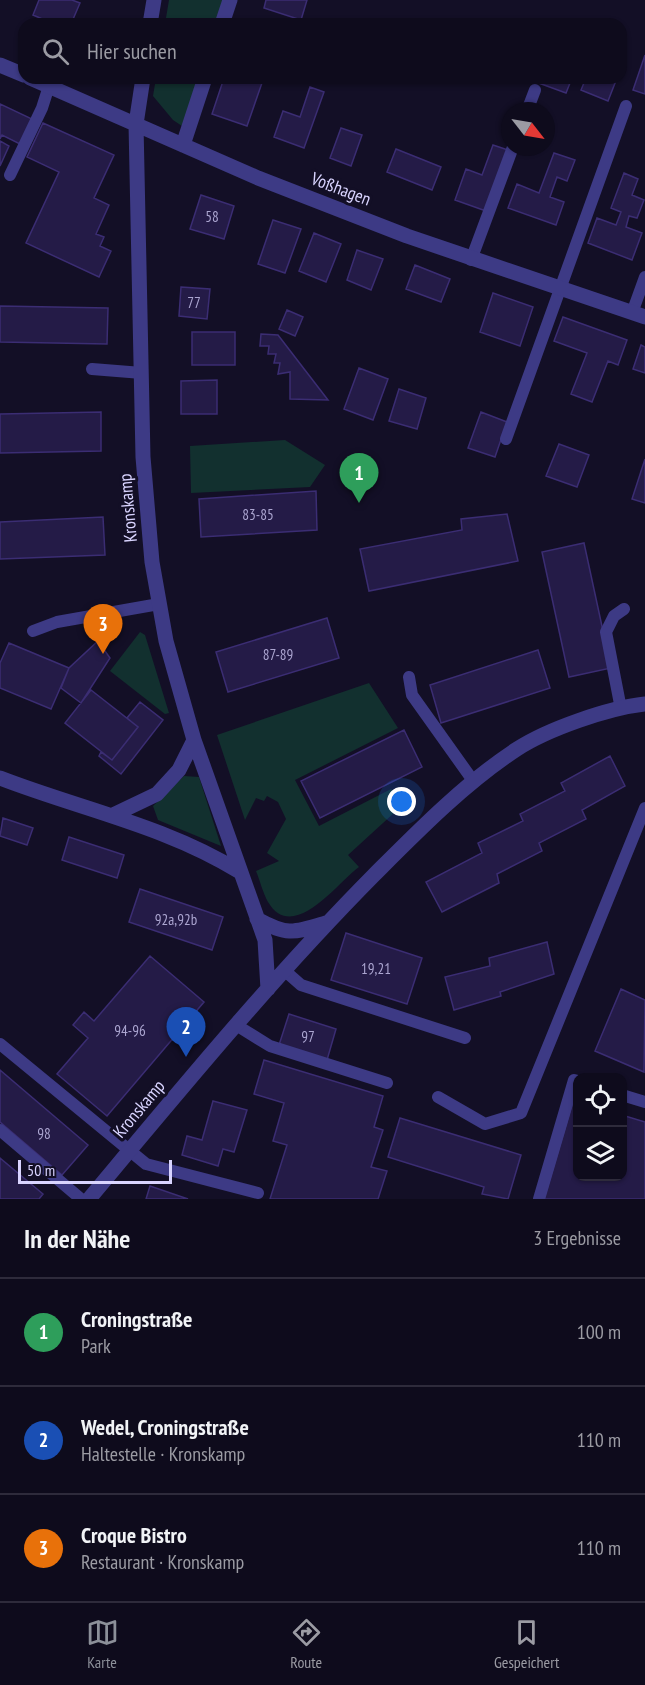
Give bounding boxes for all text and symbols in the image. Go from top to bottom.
search box [18,18,627,84]
icon: search [39,35,72,68]
text: Hier suchen [87,37,177,65]
north arrow [501,102,555,156]
street label: Voßhagen [307,166,374,210]
house number: 58 [205,207,219,226]
house number: 77 [187,293,201,312]
pin: 1 [340,454,378,503]
street label: Kronskamp [113,473,142,543]
house number: 83-85 [242,505,274,524]
pin: 3 [84,604,122,654]
house number: 87-89 [263,645,293,664]
your location [387,787,416,816]
house number: 92a,92b [155,910,197,929]
house number: 19,21 [361,959,391,978]
pin: 2 [166,1008,206,1057]
house number: 94-96 [114,1021,146,1040]
house number: 97 [301,1027,315,1046]
map controls [573,1073,627,1181]
button: locate [573,1073,627,1127]
street label: Kronskamp [108,1075,170,1142]
house number: 98 [37,1124,51,1143]
button: layers [573,1127,627,1181]
scale bar [18,1157,172,1184]
text: 50 m [27,1160,55,1180]
text: In der Nähe [24,1222,130,1255]
text: 3 Ergebnisse [533,1225,621,1251]
text: Croningstraße [81,1305,192,1333]
text: 1 [39,1319,48,1345]
text: 100 m [577,1319,621,1345]
text: Park [81,1333,111,1359]
text: Wedel, Croningstraße [81,1413,249,1441]
text: 2 [39,1427,48,1453]
text: 110 m [577,1427,621,1453]
text: Haltestelle · Kronskamp [81,1441,245,1467]
text: Croque Bistro [81,1521,187,1549]
text: 3 [39,1535,48,1561]
text: 110 m [577,1535,621,1561]
text: Restaurant · Kronskamp [81,1549,244,1575]
tab: Karte [86,1616,119,1672]
tab: Route [290,1616,323,1672]
tab: Gespeichert [494,1616,559,1672]

